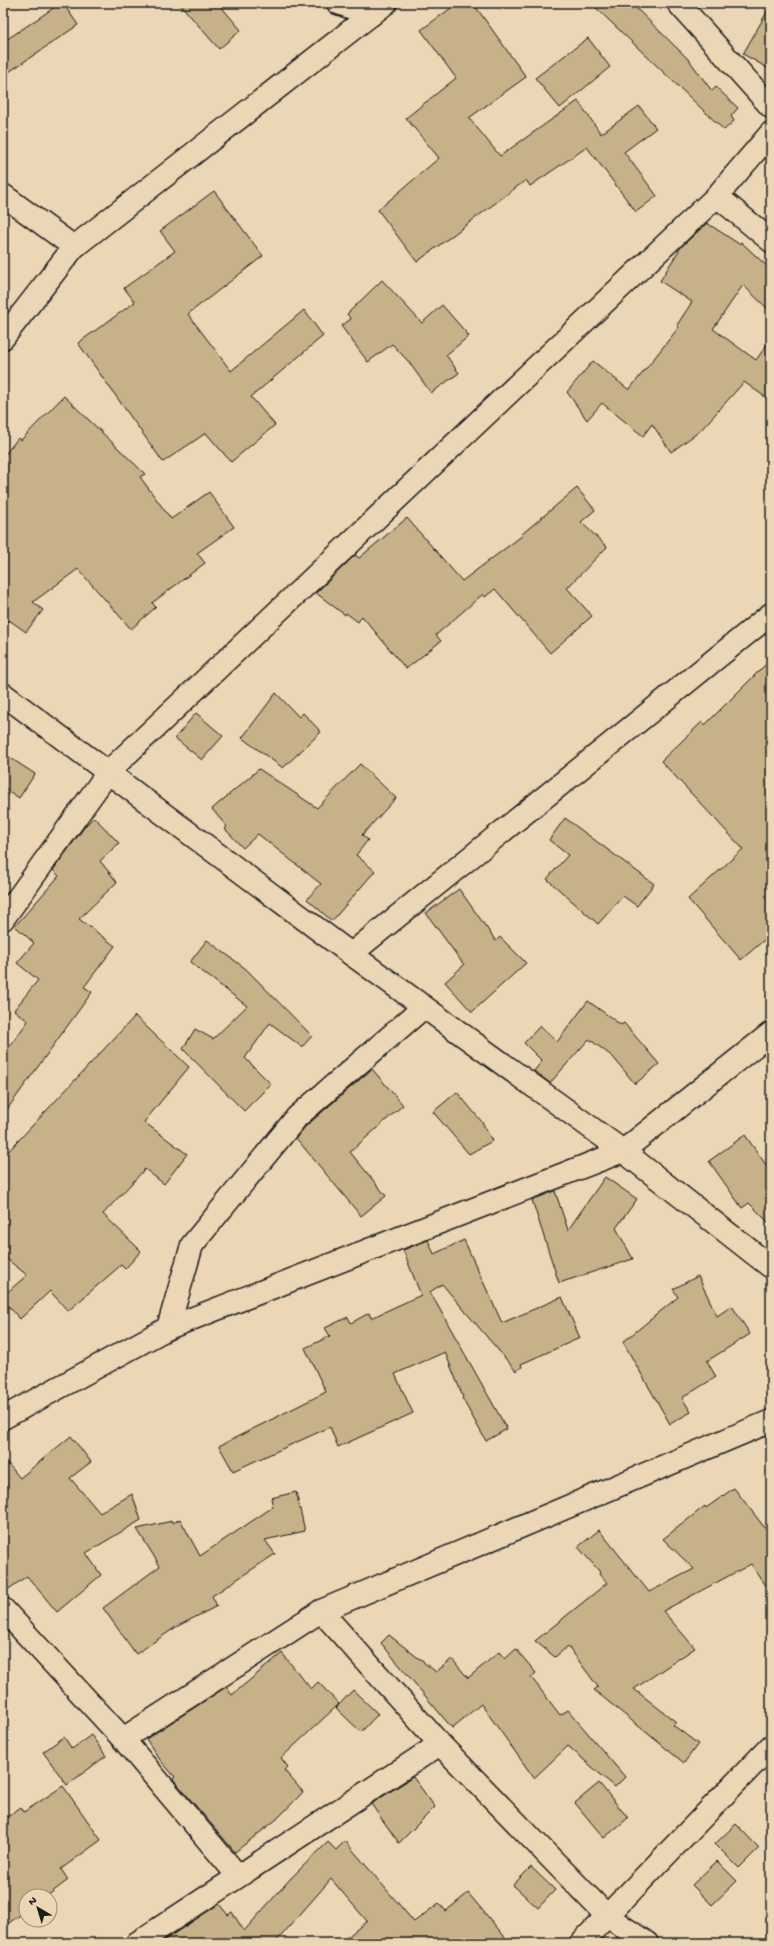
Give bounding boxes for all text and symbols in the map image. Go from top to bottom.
north arrow [18,1888,58,1928]
text: N [27,1895,40,1909]

